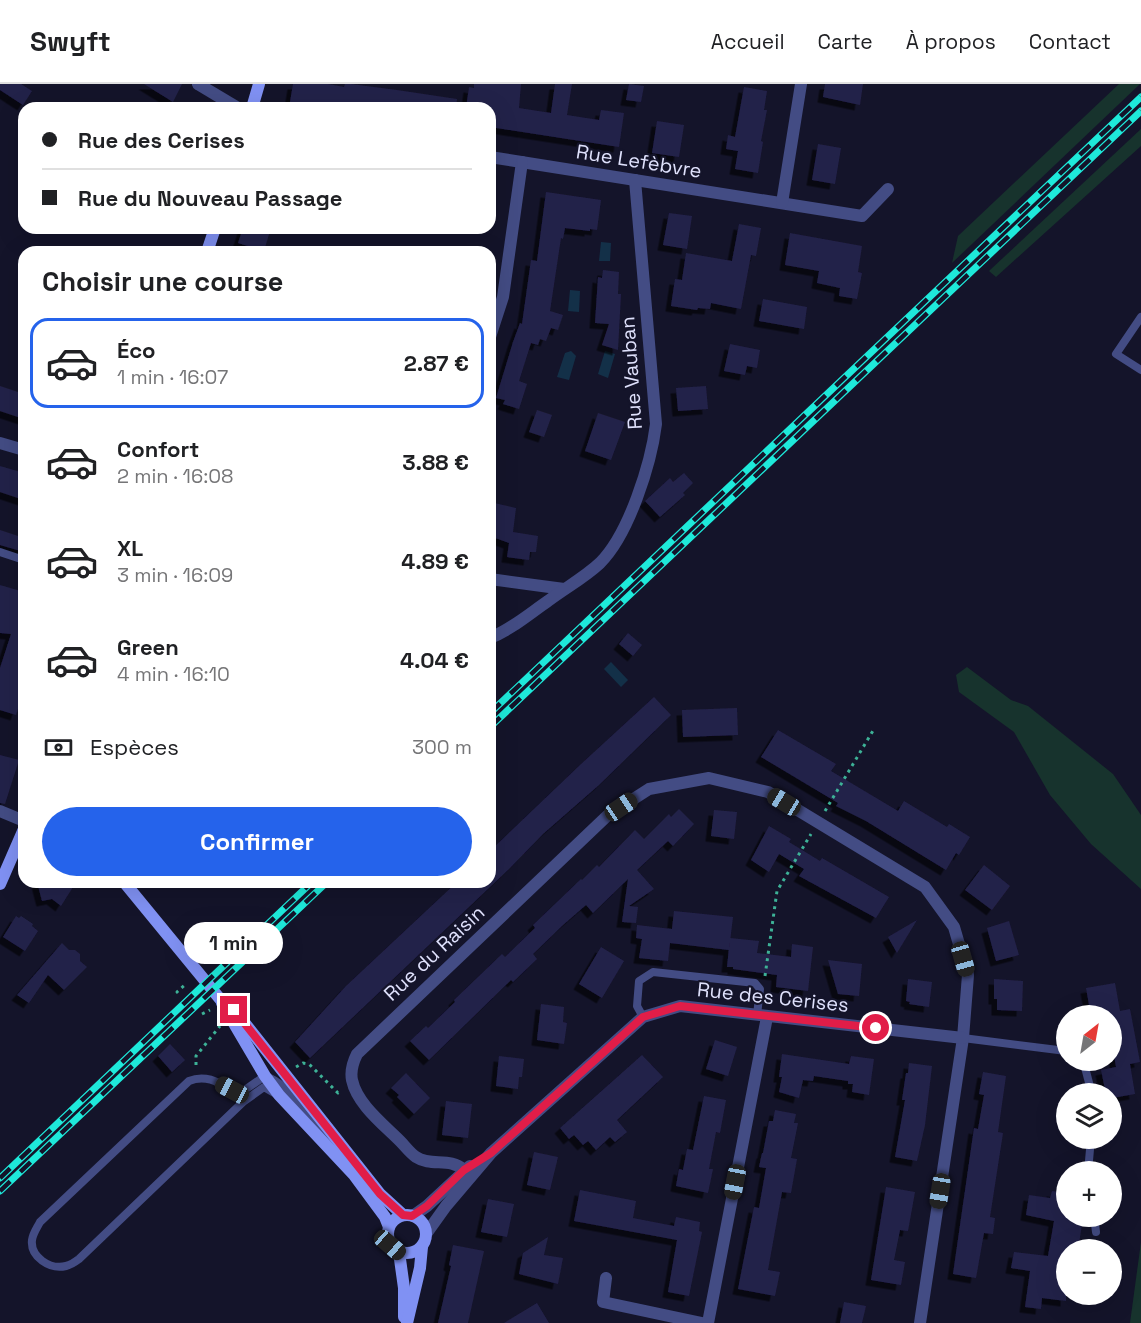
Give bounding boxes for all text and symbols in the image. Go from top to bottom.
text: Swyft [30,23,111,59]
text: Accueil [711,28,785,55]
text: Carte [818,28,873,55]
text: À propos [906,28,996,55]
text: Contact [1029,28,1111,55]
text: Rue des Cerises [78,126,245,154]
street label: Rue Lefèbvre [574,138,704,184]
text: Rue du Nouveau Passage [78,184,343,212]
text: Choisir une course [42,264,283,299]
street label: Rue Vauban [614,316,648,430]
icon: car [45,336,99,390]
text: Éco [117,336,156,364]
text: 2.87 € [404,349,469,377]
text: 1 min · 16:07 [117,364,228,390]
icon: car [45,435,99,489]
text: Confort [117,435,199,463]
text: 3.88 € [402,448,469,476]
text: 2 min · 16:08 [117,463,234,489]
icon: car [45,534,99,588]
text: XL [117,534,143,562]
text: 4.89 € [401,547,469,575]
text: 3 min · 16:09 [117,562,233,588]
icon: car [45,633,99,687]
text: Green [117,633,179,661]
text: 4.04 € [400,646,469,674]
text: 4 min · 16:10 [117,661,230,687]
icon: cash [42,731,75,764]
text: Espèces [90,733,179,761]
text: 300 m [412,734,472,760]
car [764,785,804,819]
car [601,789,641,825]
button: Confirmer [42,807,472,876]
street label: Rue du Raisin [378,900,490,1006]
callout: 1 min [184,923,284,965]
text: 1 min [209,930,258,956]
car [949,939,977,979]
street label: Rue des Cerises [696,976,850,1018]
route end [220,996,247,1023]
north arrow [1056,1005,1122,1071]
map controls [1056,1005,1122,1305]
route start [862,1014,889,1041]
car [212,1074,252,1106]
button: layers [1056,1083,1122,1149]
button: + [1056,1161,1122,1227]
car [723,1163,747,1201]
car [928,1172,952,1210]
car [371,1226,409,1264]
button: − [1056,1239,1122,1305]

